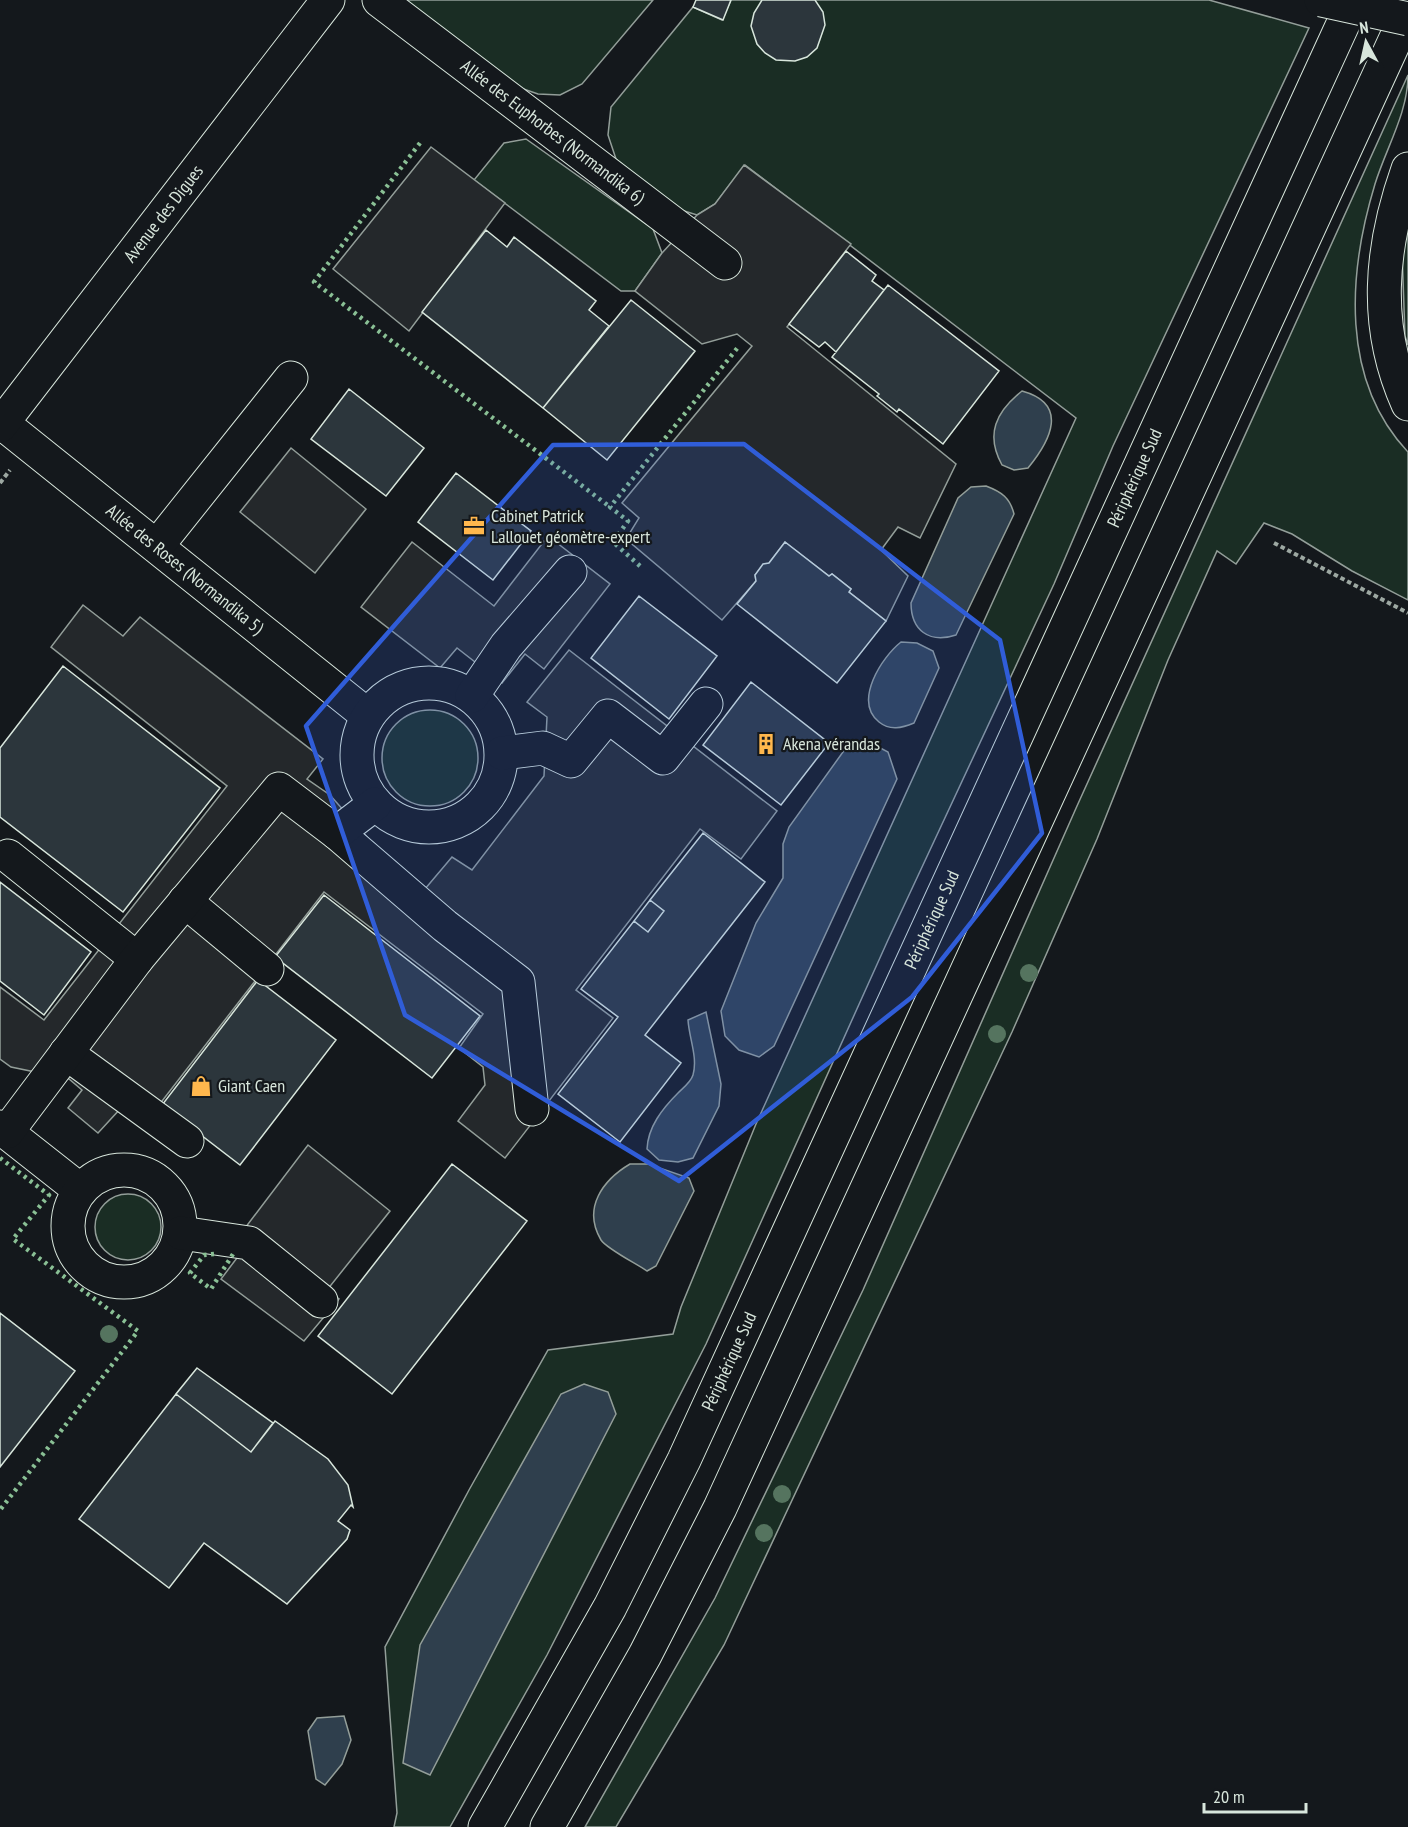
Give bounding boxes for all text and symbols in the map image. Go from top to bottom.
north arrow [1336,12,1396,72]
text: N [1358,17,1370,38]
street label: Allée des Euphorbes (Normandika 6) [456,54,650,209]
street label: Avenue des Digues [118,160,208,267]
street label: Périphérique Sud [1102,425,1167,531]
street label: Allée des Roses (Normandika 5) [102,499,269,639]
place label: Cabinet Patrick Lallouet géomètre-expert [491,504,650,548]
office icon: Cabinet Patrick Lallouet géomètre-expert [462,514,486,538]
building icon: Akena vérandas [754,732,778,756]
place label: Akena vérandas [783,732,880,755]
street label: Périphérique Sud [899,867,964,973]
shop icon: Giant Caen [189,1074,213,1098]
place label: Giant Caen [218,1074,285,1097]
street label: Périphérique Sud [696,1308,761,1414]
scale bar [1204,1776,1306,1814]
text: 20 m [1213,1785,1245,1808]

